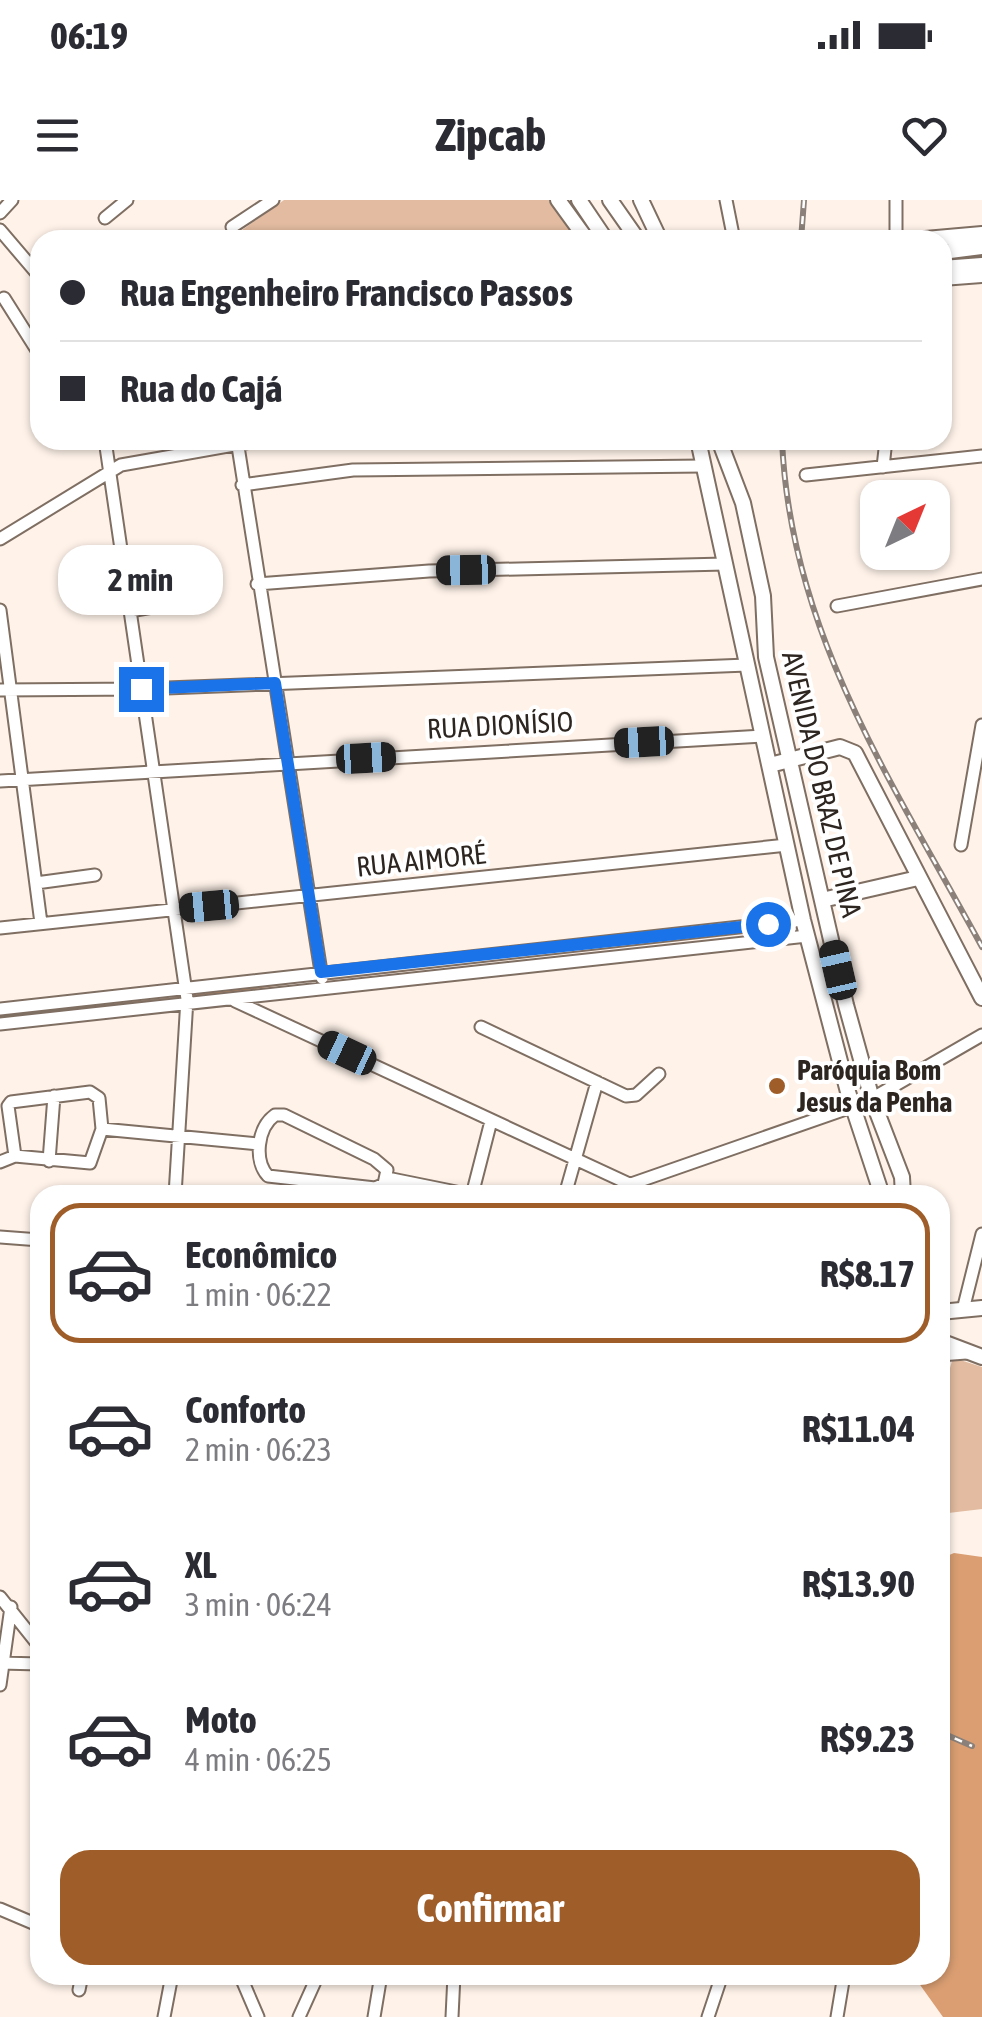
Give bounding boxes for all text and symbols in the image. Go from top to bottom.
text: 06:19 [50,14,128,57]
icon: menu [30,108,85,163]
icon: heart [897,108,952,163]
text: Zipcab [436,109,546,161]
text: Rua Engenheiro Francisco Passos [120,271,573,314]
text: Rua do Cajá [120,367,283,410]
north arrow [860,480,950,570]
map controls [860,480,950,570]
callout: 2 min [58,544,224,614]
car [436,554,496,586]
text: 2 min [108,561,173,598]
street label: AVENIDA DO BRAZ DE PINA [776,648,868,920]
route end [119,667,164,712]
street label: RUA DIONÍSIO [426,705,574,745]
car [613,725,675,759]
car [335,741,397,775]
street label: RUA AIMORÉ [355,837,487,883]
car [178,888,240,924]
route start [746,902,791,947]
car [817,937,859,1003]
car [313,1027,381,1079]
place label: Paróquia Bom Jesus da Penha [796,1054,952,1118]
marker: Paróquia Bom Jesus da Penha [766,1075,788,1097]
icon: car [65,1228,155,1318]
text: Econômico [185,1233,337,1276]
text: R$8.17 [820,1252,915,1295]
text: 1 min · 06:22 [185,1276,332,1313]
icon: car [65,1383,155,1473]
text: Conforto [185,1388,306,1431]
text: R$11.04 [802,1407,915,1450]
text: 2 min · 06:23 [185,1431,332,1468]
icon: car [65,1538,155,1628]
text: XL [185,1543,217,1586]
text: R$13.90 [802,1562,915,1605]
text: 3 min · 06:24 [185,1586,332,1623]
icon: car [65,1693,155,1783]
text: Moto [185,1698,257,1741]
text: R$9.23 [820,1717,915,1760]
text: 4 min · 06:25 [185,1741,332,1778]
button: Confirmar [60,1850,920,1965]

